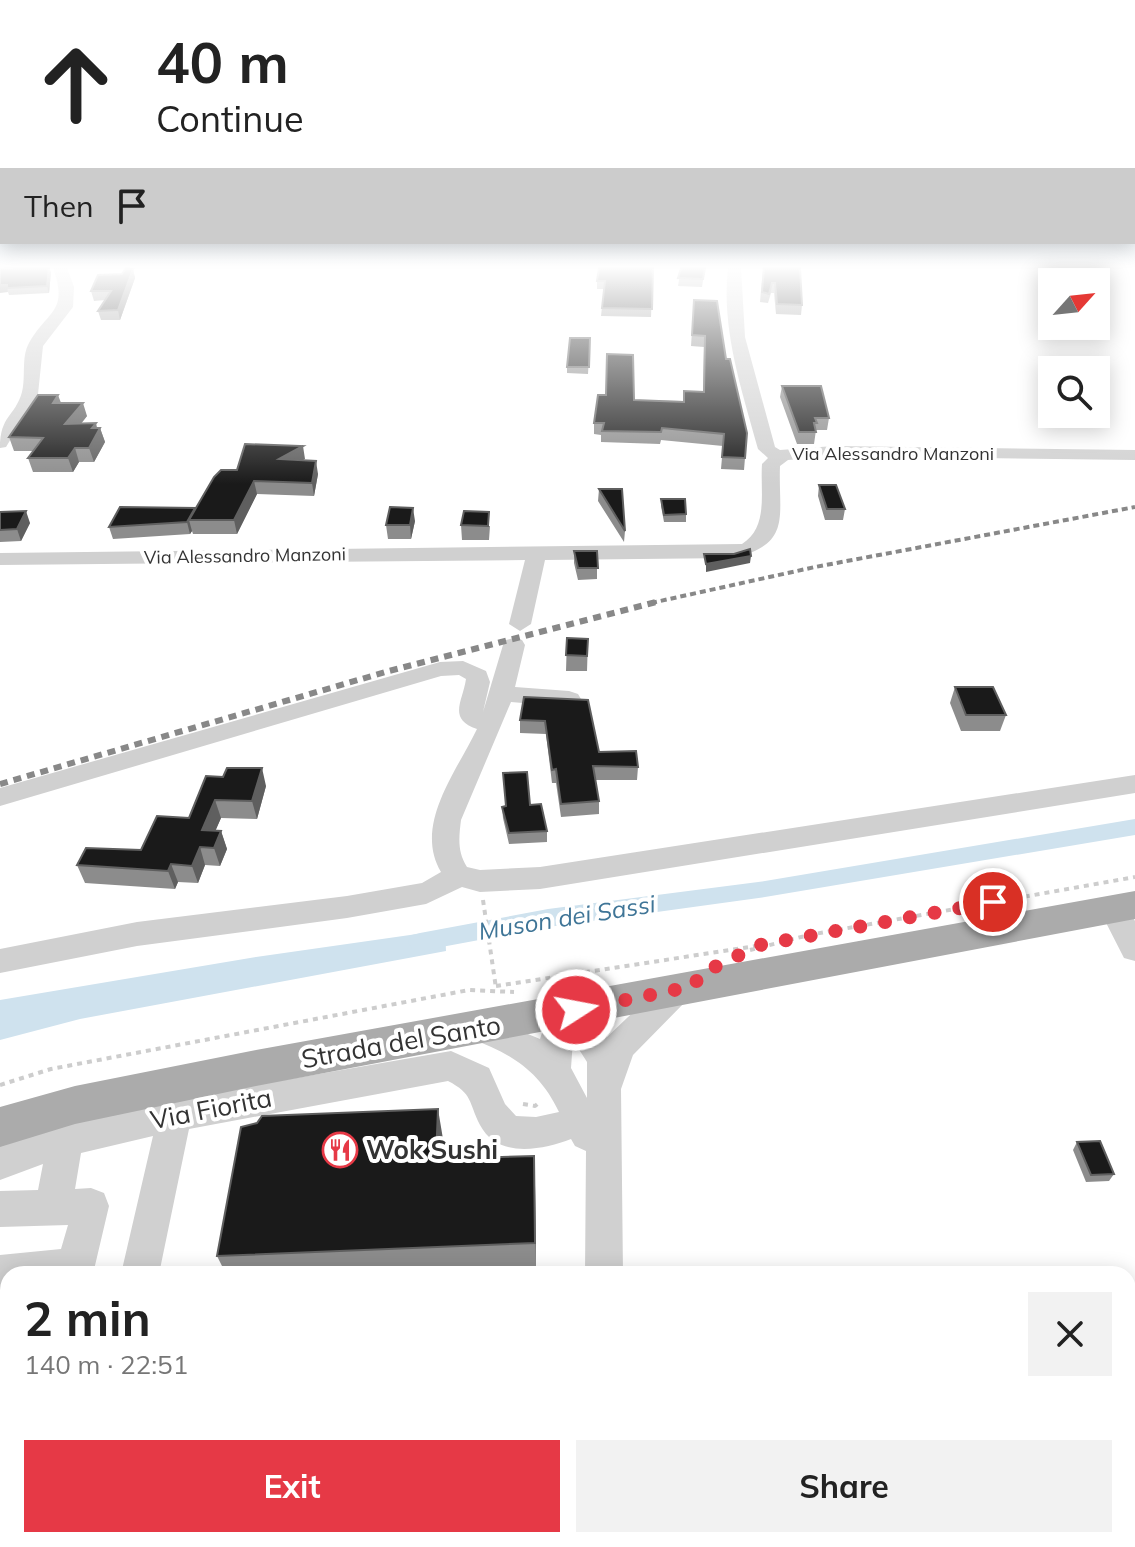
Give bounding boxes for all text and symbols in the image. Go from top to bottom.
text: 40 m [156,27,289,97]
icon: ahead [24,32,128,136]
text: Continue [156,96,304,141]
icon: arrive [110,184,154,228]
text: Then [24,187,94,225]
north arrow [1038,268,1110,340]
map controls [1038,268,1110,428]
button: search [1038,356,1110,428]
street label: Via Alessandro Manzoni [792,442,994,465]
street label: Via Alessandro Manzoni [144,542,346,569]
pin [959,868,1027,936]
icon: arrive [971,880,1015,924]
water label: Muson dei Sassi [476,888,658,946]
position arrow [534,968,618,1052]
street label: Strada del Santo [299,1008,503,1075]
street label: Via Fiorita [148,1081,274,1136]
restaurant icon: Wok Sushi [321,1131,359,1169]
place label: Wok Sushi [366,1133,498,1166]
text: 2 min [24,1288,151,1348]
button: close [1028,1292,1112,1376]
text: 140 m · 22:51 [24,1348,188,1381]
button: Exit [24,1440,560,1532]
button: Share [576,1440,1112,1532]

